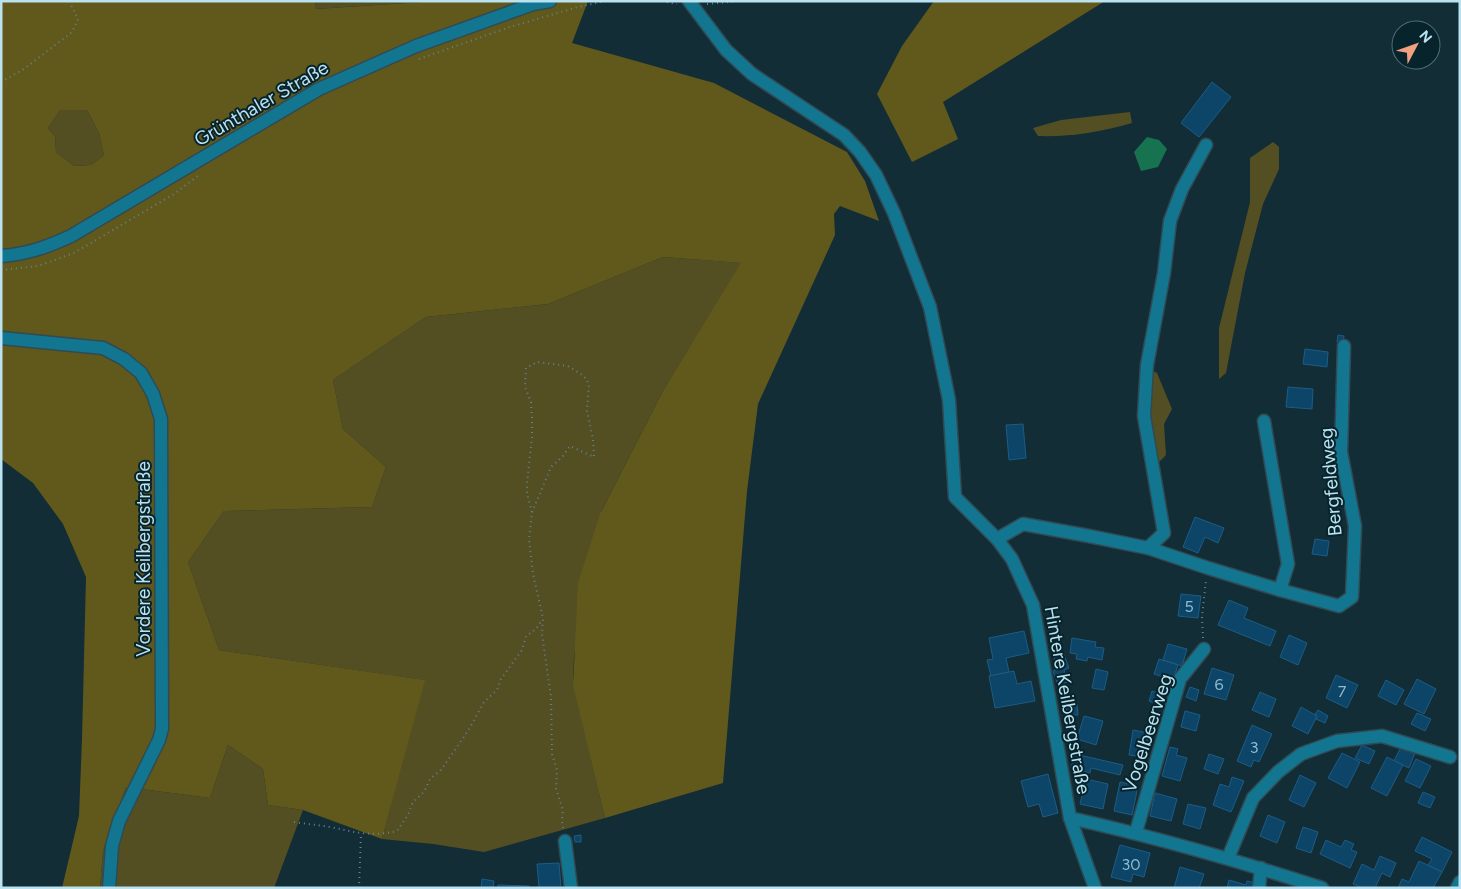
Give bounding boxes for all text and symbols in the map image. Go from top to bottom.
north arrow [1391,20,1441,70]
text: N [1415,27,1435,46]
street label: Grünthaler Straße [190,56,332,151]
street label: Bergfeldweg [1314,427,1347,537]
street label: Vordere Keilbergstraße [132,461,155,657]
house number: 5 [1184,597,1194,616]
street label: Hintere Keilbergstraße [1040,604,1095,796]
street label: Vogelbeerweg [1117,671,1178,796]
house number: 6 [1214,675,1224,694]
house number: 7 [1338,682,1347,701]
house number: 3 [1250,738,1258,757]
house number: 30 [1122,855,1140,874]

